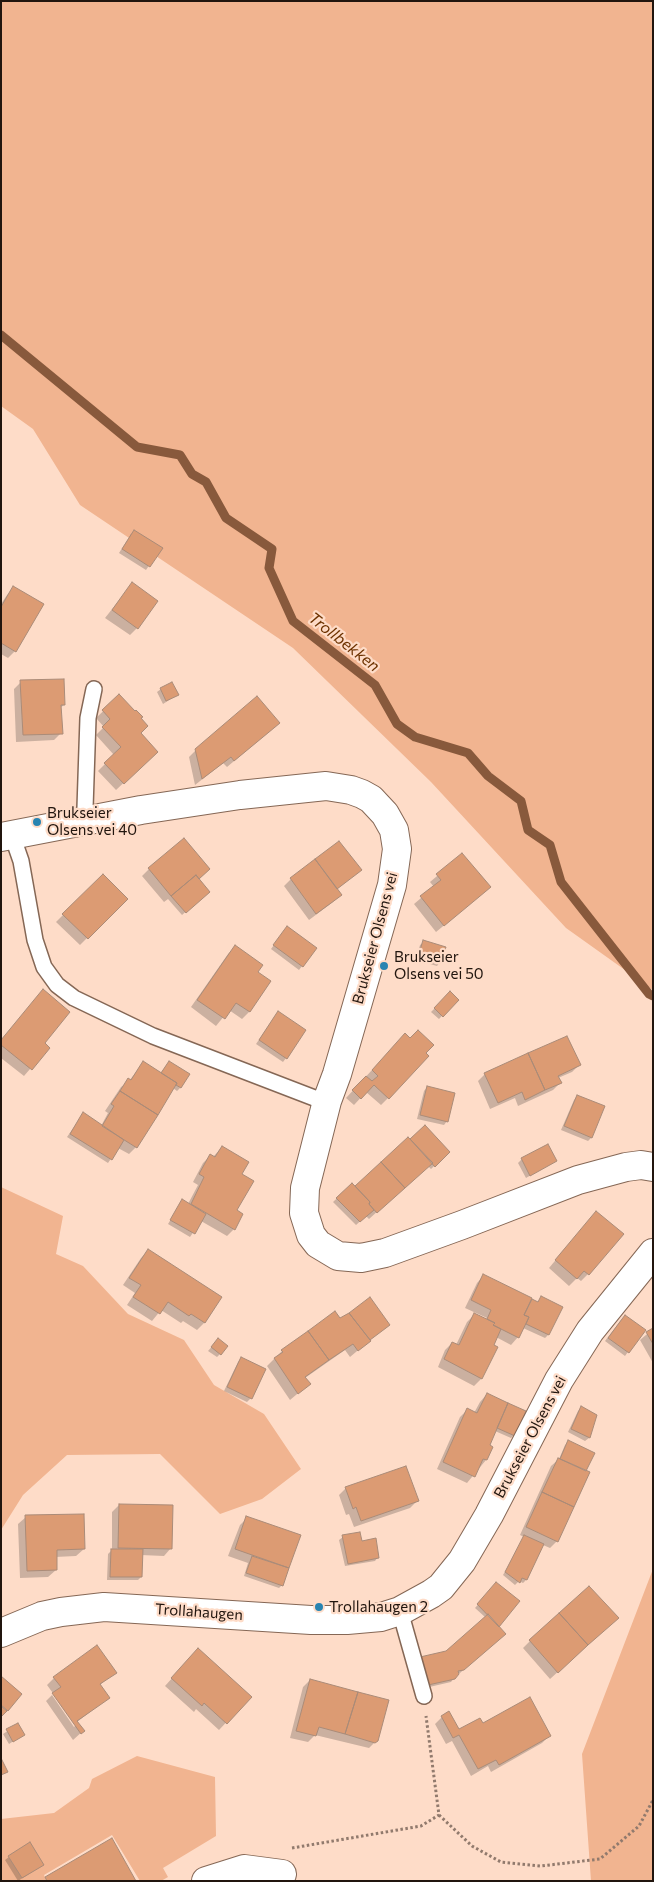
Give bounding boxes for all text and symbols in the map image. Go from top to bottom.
water label: Trollbekken [305,608,383,676]
place label: Brukseier Olsens vei 40 [47,804,137,839]
marker: Brukseier Olsens vei 40 [31,816,43,828]
street label: Brukseier Olsens vei [349,870,401,1006]
place label: Brukseier Olsens vei 50 [394,948,484,983]
marker: Brukseier Olsens vei 50 [378,960,390,972]
street label: Brukseier Olsens vei [490,1373,570,1501]
place label: Trollahaugen 2 [329,1598,428,1616]
street label: Trollahaugen [155,1600,243,1624]
marker: Trollahaugen 2 [313,1601,325,1613]

